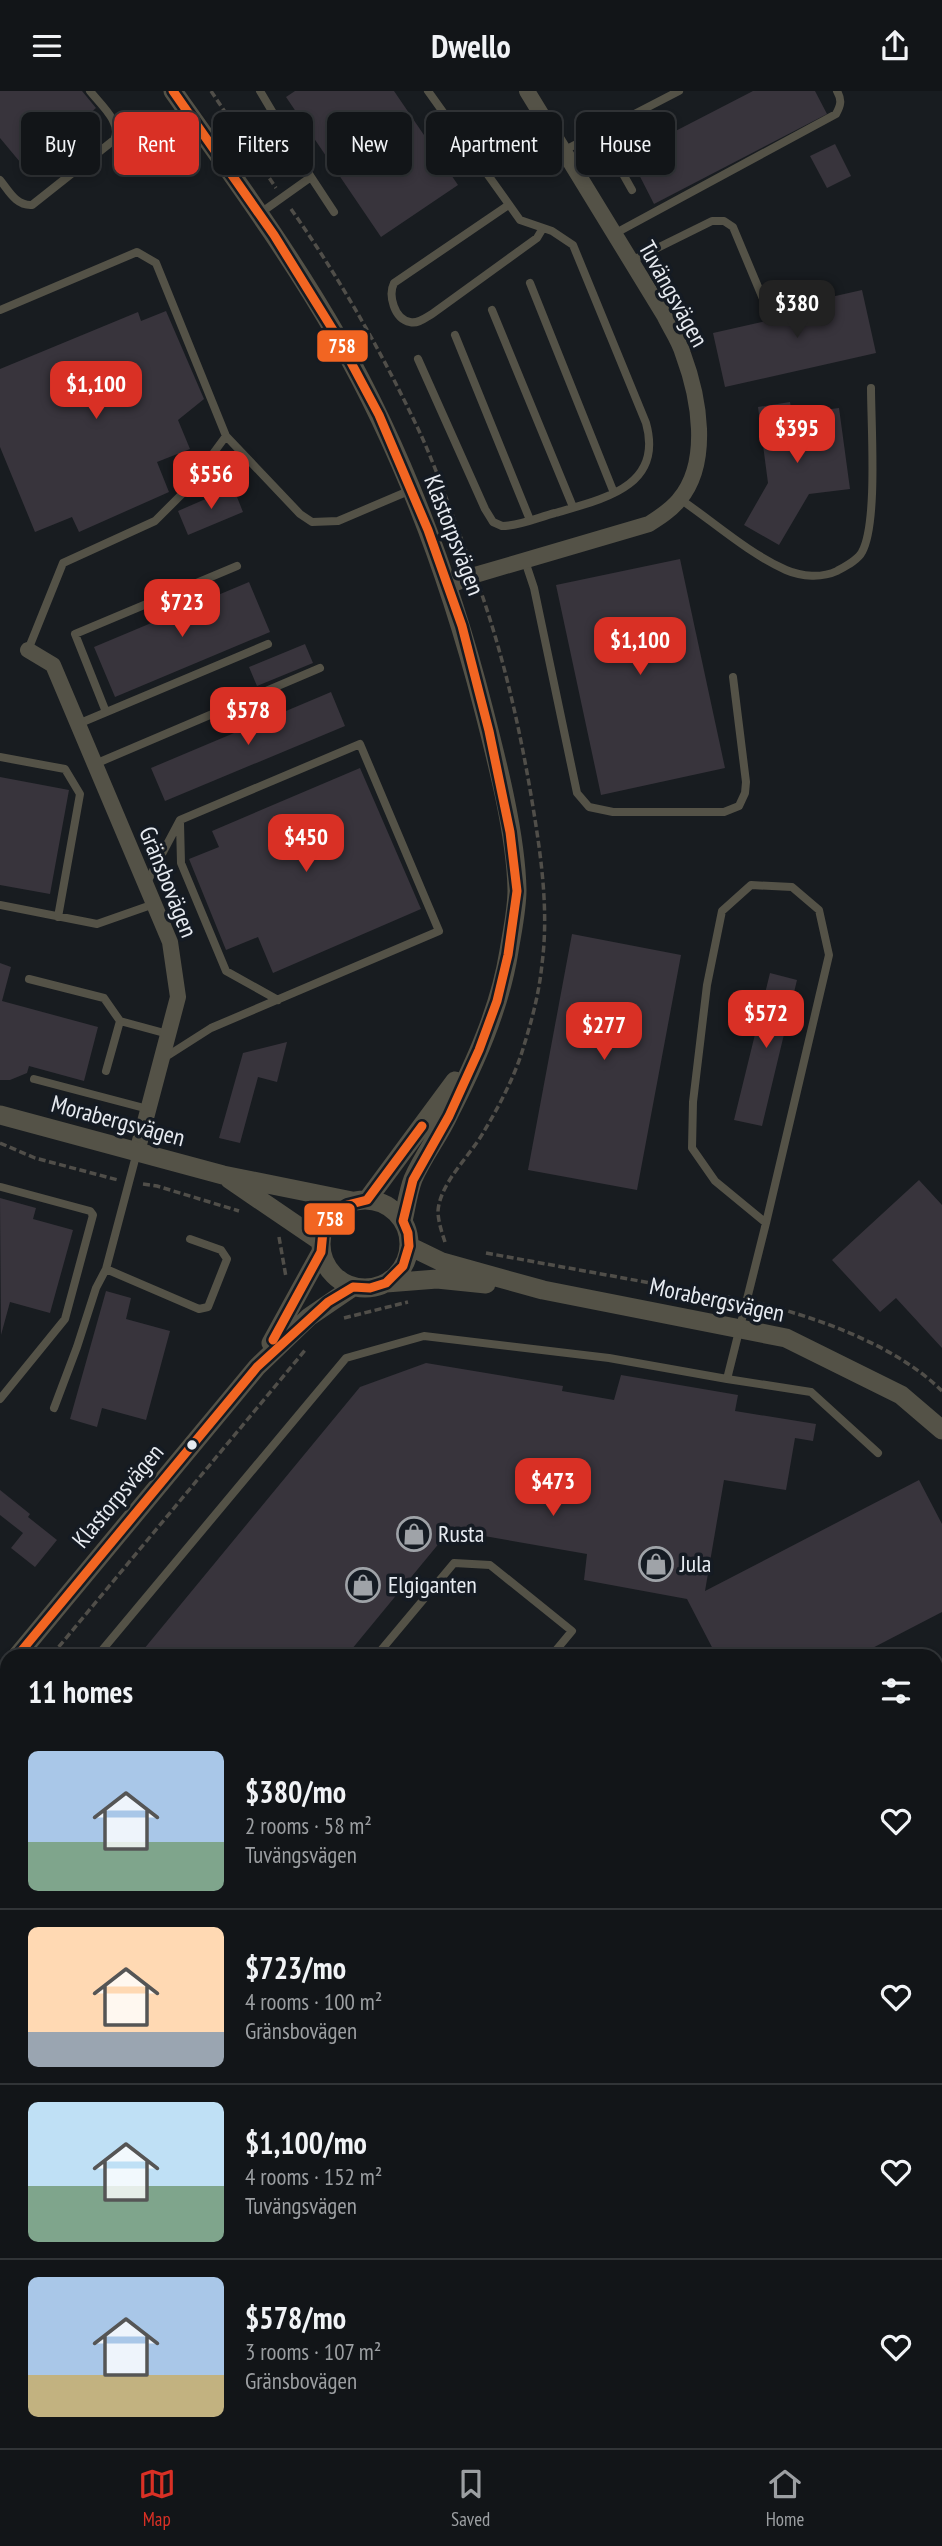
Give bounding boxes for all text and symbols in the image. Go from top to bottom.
text: Dwello [431,25,511,67]
icon: menu [28,27,66,65]
icon: share [876,27,914,65]
chip: Buy [21,112,100,175]
chip: Rent [114,112,199,175]
chip: Filters [213,112,313,175]
chip: New [327,112,412,175]
chip: Apartment [426,112,562,175]
chip: House [576,112,675,175]
street label: Tuvängsvägen [632,235,715,352]
pin: $380 [756,281,838,340]
text: $380 [775,288,819,317]
line badge: 758 [316,329,369,363]
text: 758 [328,334,356,358]
pin: $1,100 [39,361,153,421]
text: $1,100 [66,369,126,398]
pin: $395 [756,405,838,465]
text: $395 [775,413,819,442]
pin: $556 [170,451,252,511]
text: $556 [189,459,233,488]
street label: Klastorpsvägen [417,470,492,600]
pin: $723 [141,580,223,639]
text: $723 [160,587,204,616]
pin: $1,100 [583,617,697,677]
text: $1,100 [610,625,670,654]
pin: $578 [207,687,289,747]
text: $578 [226,695,270,724]
pin: $450 [265,815,347,874]
street label: Gränsbovägen [132,822,205,942]
text: $450 [284,822,328,851]
pin: $572 [725,991,807,1050]
text: $572 [744,998,788,1027]
pin: $277 [563,1003,645,1062]
text: $277 [582,1010,626,1039]
street label: Morabergsvägen [48,1088,188,1153]
line badge: 758 [303,1202,356,1236]
text: 758 [316,1207,344,1231]
street label: Morabergsvägen [647,1270,787,1329]
street label: Klastorpsvägen [65,1437,170,1554]
unlabelled marker [185,1438,199,1452]
pin: $473 [512,1459,594,1518]
text: $473 [531,1466,575,1495]
shop icon: Rusta [395,1515,433,1553]
place label: Rusta [438,1518,484,1549]
shop icon: Jula [637,1545,675,1583]
place label: Jula [679,1548,711,1579]
shop icon: Elgiganten [344,1566,382,1604]
place label: Elgiganten [388,1569,477,1600]
text: 11 homes [28,1672,133,1711]
icon: filters [877,1672,915,1710]
text: $380/mo [245,1772,346,1811]
icon: home [84,1779,168,1863]
icon: heart [877,1802,915,1840]
text: 2 rooms · 58 m² [245,1811,372,1840]
text: Tuvängsvägen [245,1840,357,1869]
text: $723/mo [245,1948,346,1987]
icon: home [84,1955,168,2039]
icon: heart [877,1978,915,2016]
text: 4 rooms · 100 m² [245,1987,382,2016]
text: Gränsbovägen [245,2016,357,2045]
text: $1,100/mo [245,2123,367,2162]
icon: home [84,2130,168,2214]
icon: heart [877,2153,915,2191]
text: 4 rooms · 152 m² [245,2162,382,2191]
text: Tuvängsvägen [245,2191,357,2220]
text: $578/mo [245,2298,346,2337]
icon: home [84,2305,168,2389]
icon: heart [877,2328,915,2366]
text: 3 rooms · 107 m² [245,2337,381,2366]
text: Gränsbovägen [245,2366,357,2395]
tab: Map [138,2465,176,2531]
tab: Saved [451,2465,490,2531]
tab: Home [766,2465,804,2531]

